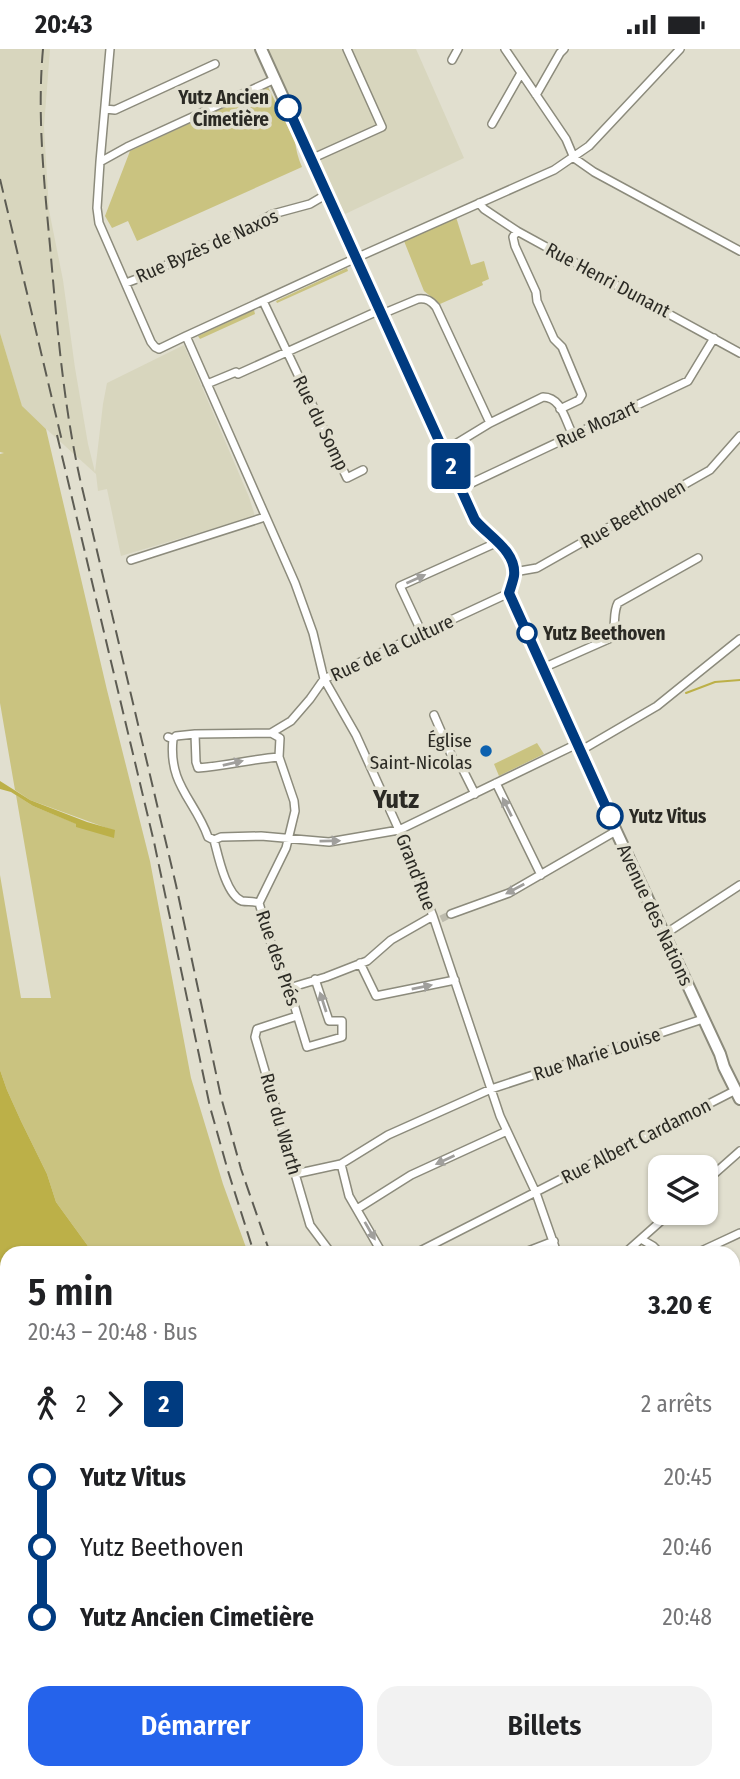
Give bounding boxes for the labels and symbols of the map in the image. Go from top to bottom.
place label: Yutz Ancien Cimetière [177,86,269,131]
marker: Yutz Ancien Cimetière [275,95,301,121]
street label: Rue Byzès de Naxos [132,204,282,288]
street label: Rue Henri Dunant [542,238,675,323]
street label: Rue du Somp [288,372,354,474]
street label: Rue Mozart [553,395,642,453]
line badge: 2 [428,443,474,489]
street label: Rue Beethoven [576,475,690,553]
one-way arrow [406,573,426,585]
street label: Rue de la Culture [327,610,457,686]
place label: Yutz Beethoven [542,622,666,645]
marker: Yutz Beethoven [517,623,537,643]
place label: Église Saint-Nicolas [370,729,472,774]
marker: Église Saint-Nicolas [478,743,494,759]
one-way arrow [222,757,244,768]
district label: Yutz [372,784,419,815]
one-way arrow [502,797,513,817]
marker: Yutz Vitus [597,803,623,829]
place label: Yutz Vitus [628,805,707,828]
street label: Grand'Rue [391,831,441,913]
one-way arrow [319,835,341,847]
street label: Avenue des Nations [612,840,698,990]
one-way arrow [504,883,524,895]
street label: Rue des Prés [251,907,305,1009]
one-way arrow [411,981,433,992]
one-way arrow [317,992,328,1013]
street label: Rue Marie Louise [530,1023,664,1085]
street label: Rue du Warth [256,1071,306,1177]
street label: Rue Albert Cardamon [557,1093,715,1189]
one-way arrow [435,1155,456,1166]
one-way arrow [364,1221,376,1241]

